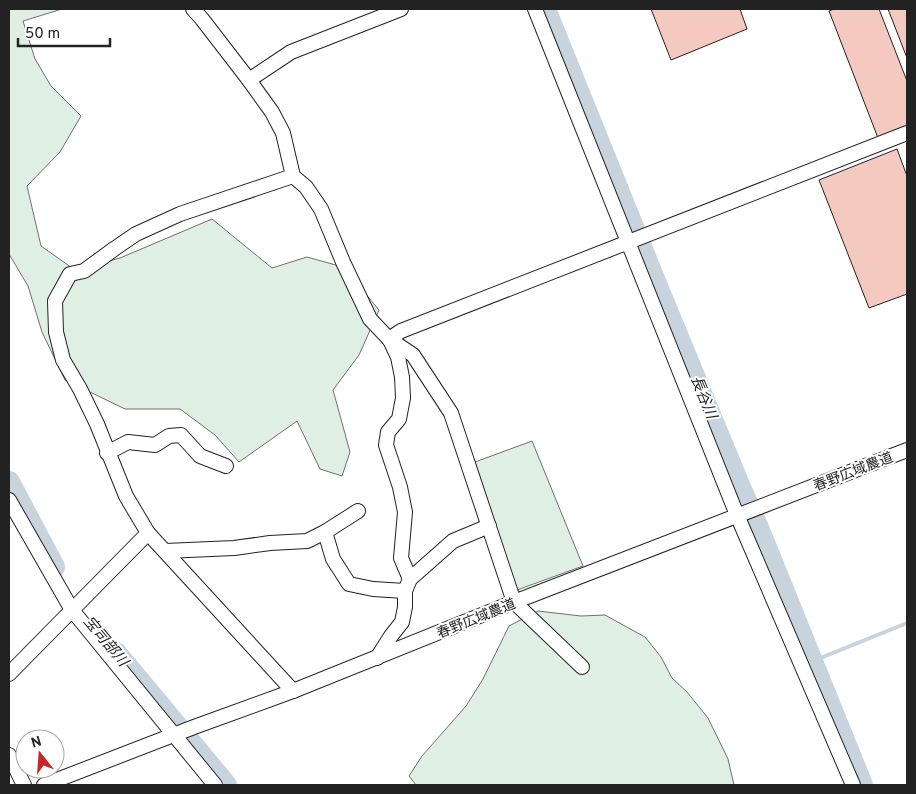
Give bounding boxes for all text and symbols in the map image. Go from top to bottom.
scale bar [18,15,110,47]
text: 50 m [25,25,60,44]
water label: 長谷川 [685,373,721,424]
street label: 春野広域農道 [811,449,896,495]
street label: 春野広域農道 [434,596,519,643]
water label: 宝司部川 [78,613,133,673]
north arrow [15,729,65,779]
text: N [29,733,44,753]

